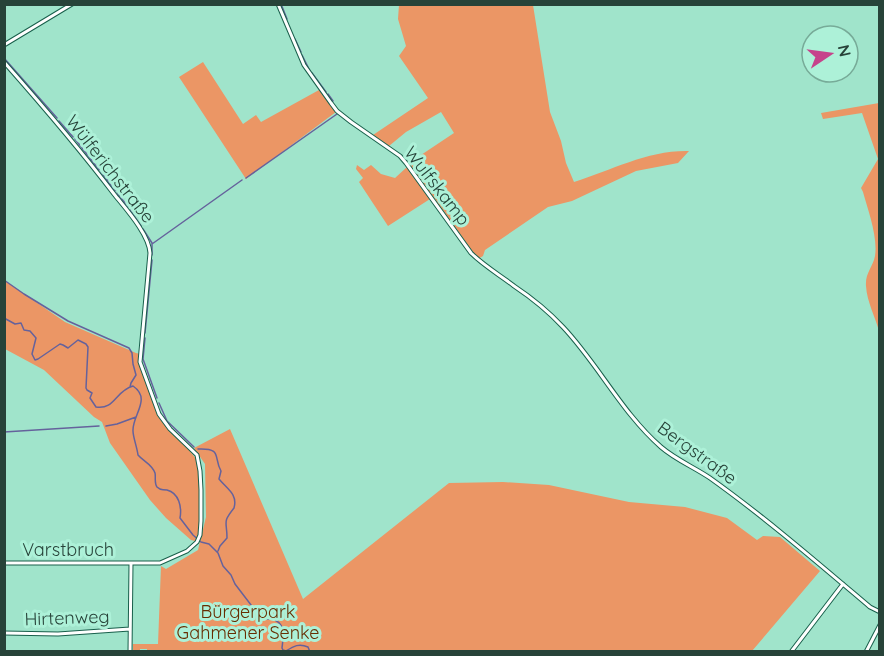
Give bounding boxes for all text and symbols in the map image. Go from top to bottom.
north arrow [800,24,860,84]
text: N [834,43,856,59]
street label: Wülferichstraße [61,110,160,227]
street label: Wulfskamp [399,141,476,230]
street label: Bergstraße [653,416,742,489]
street label: Varstbruch [22,538,114,561]
park label: Bürgerpark Gahmener Senke [177,600,320,644]
street label: Hirtenweg [24,605,110,630]

